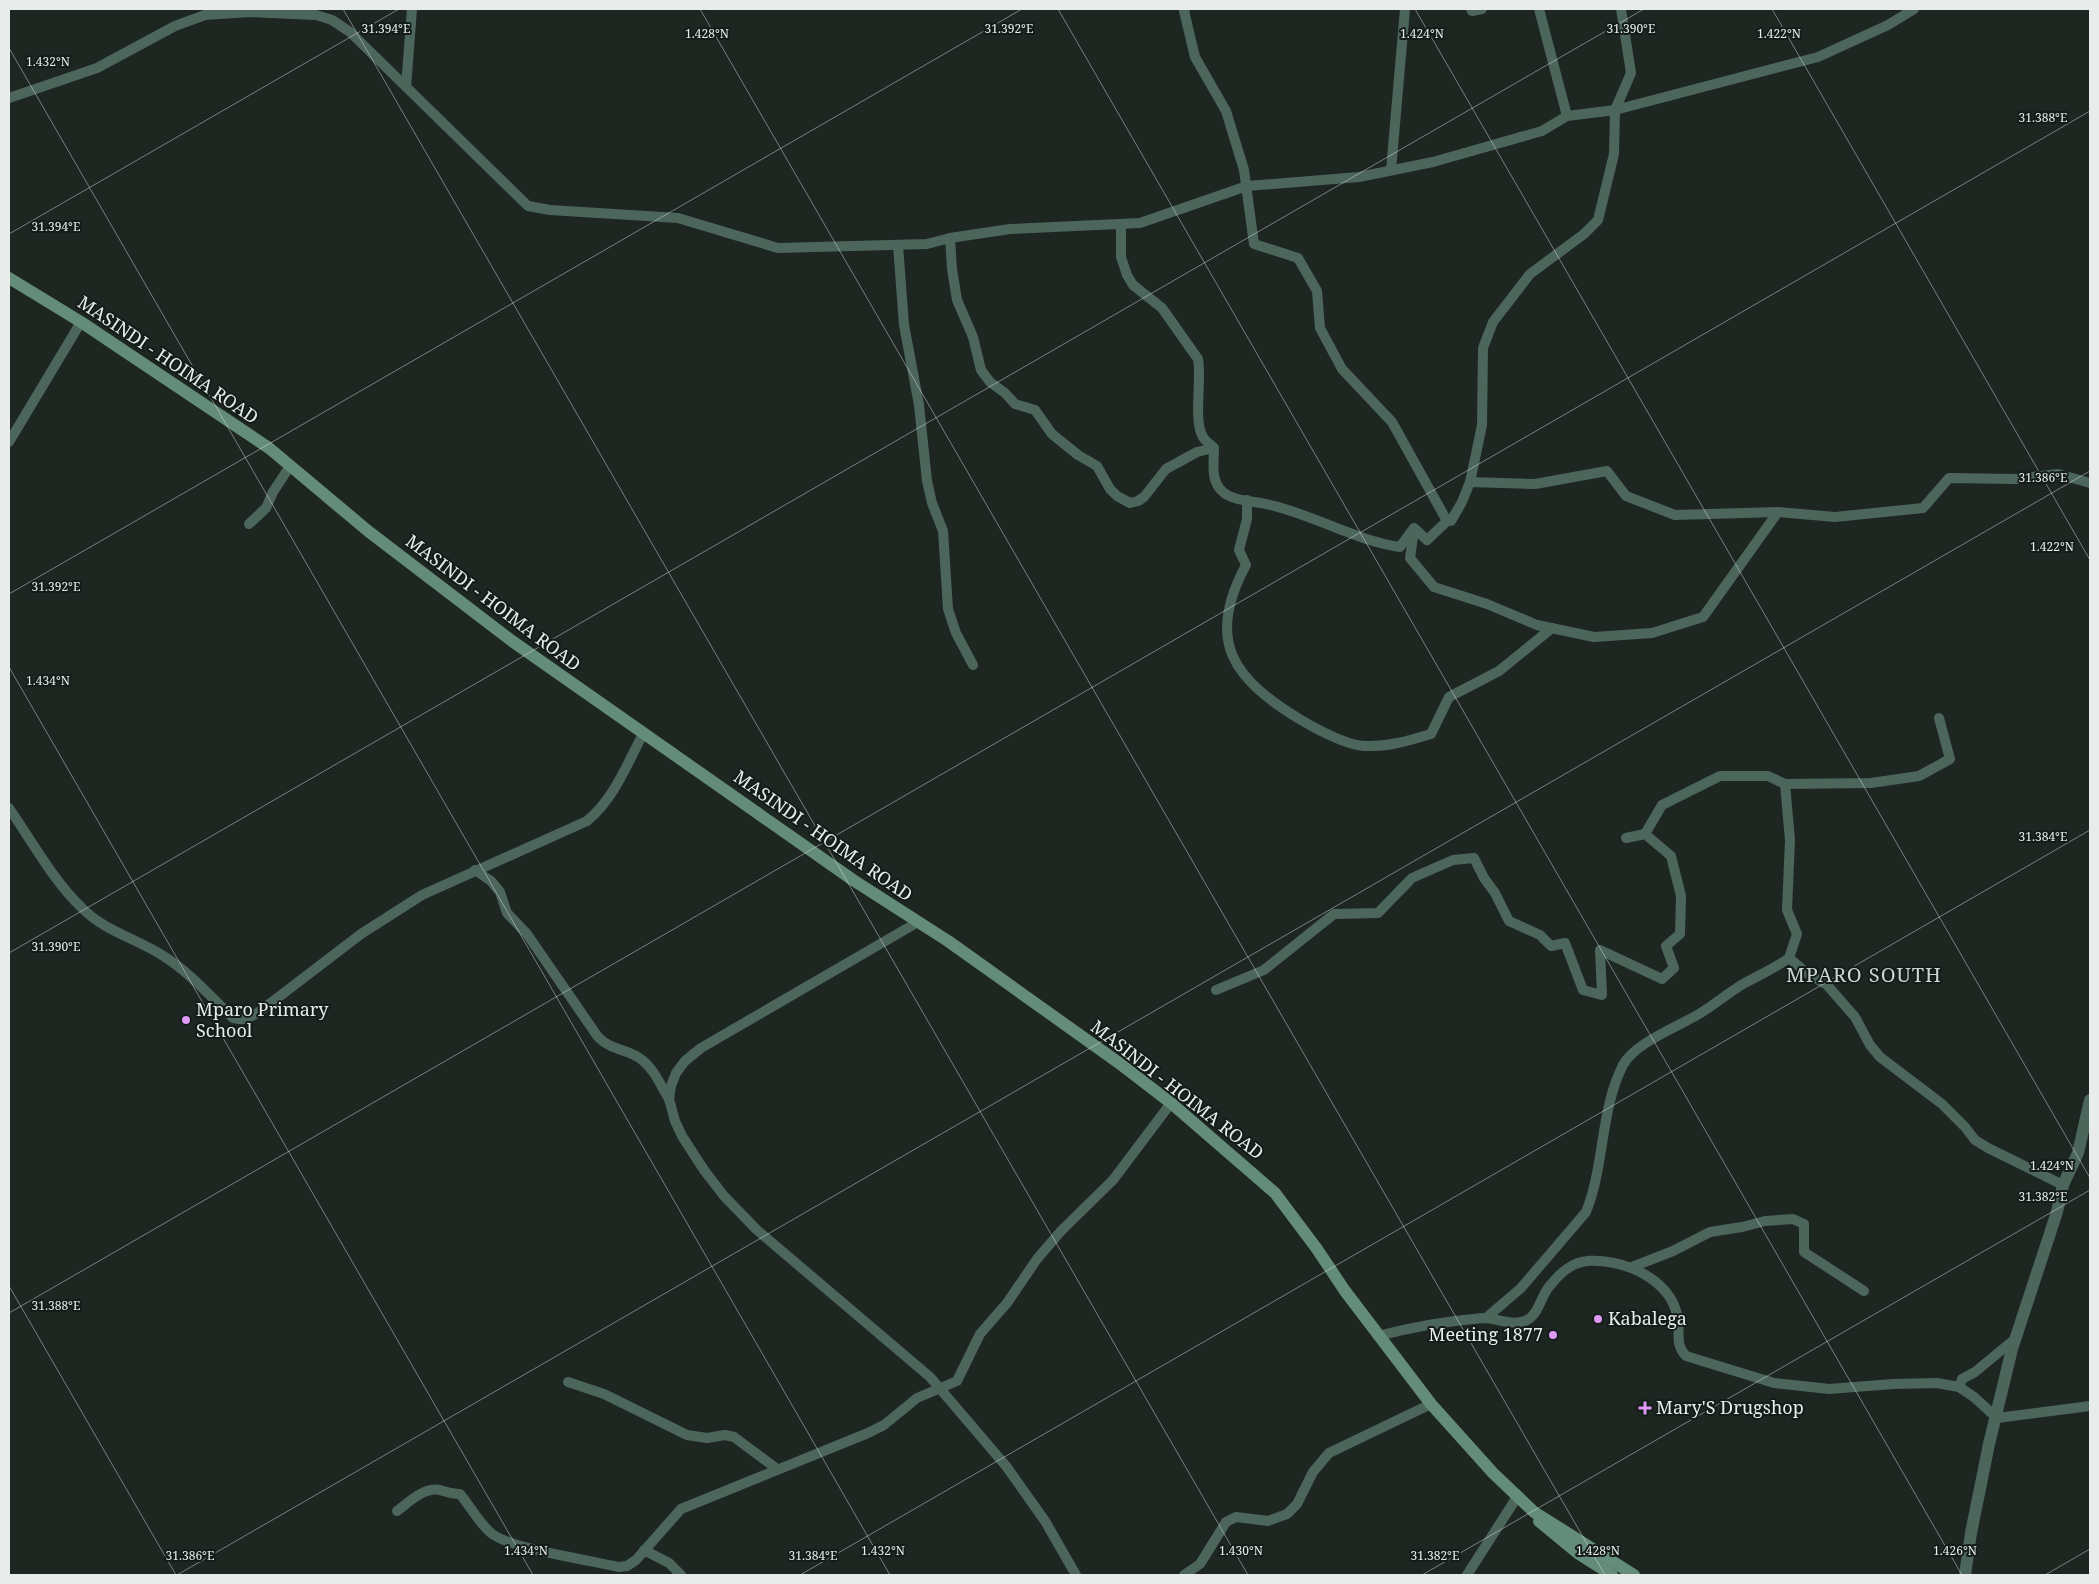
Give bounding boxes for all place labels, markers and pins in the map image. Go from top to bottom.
place label: Mparo Primary School [196,997,329,1042]
marker: Mparo Primary School [180,1014,192,1026]
place label: Kabalega [1608,1306,1687,1330]
marker: Kabalega [1592,1313,1604,1325]
place label: Meeting 1877 [1429,1322,1543,1346]
marker: Meeting 1877 [1547,1329,1559,1341]
place label: Mary'S Drugshop [1656,1395,1804,1419]
marker: Mary'S Drugshop [1638,1401,1652,1415]

